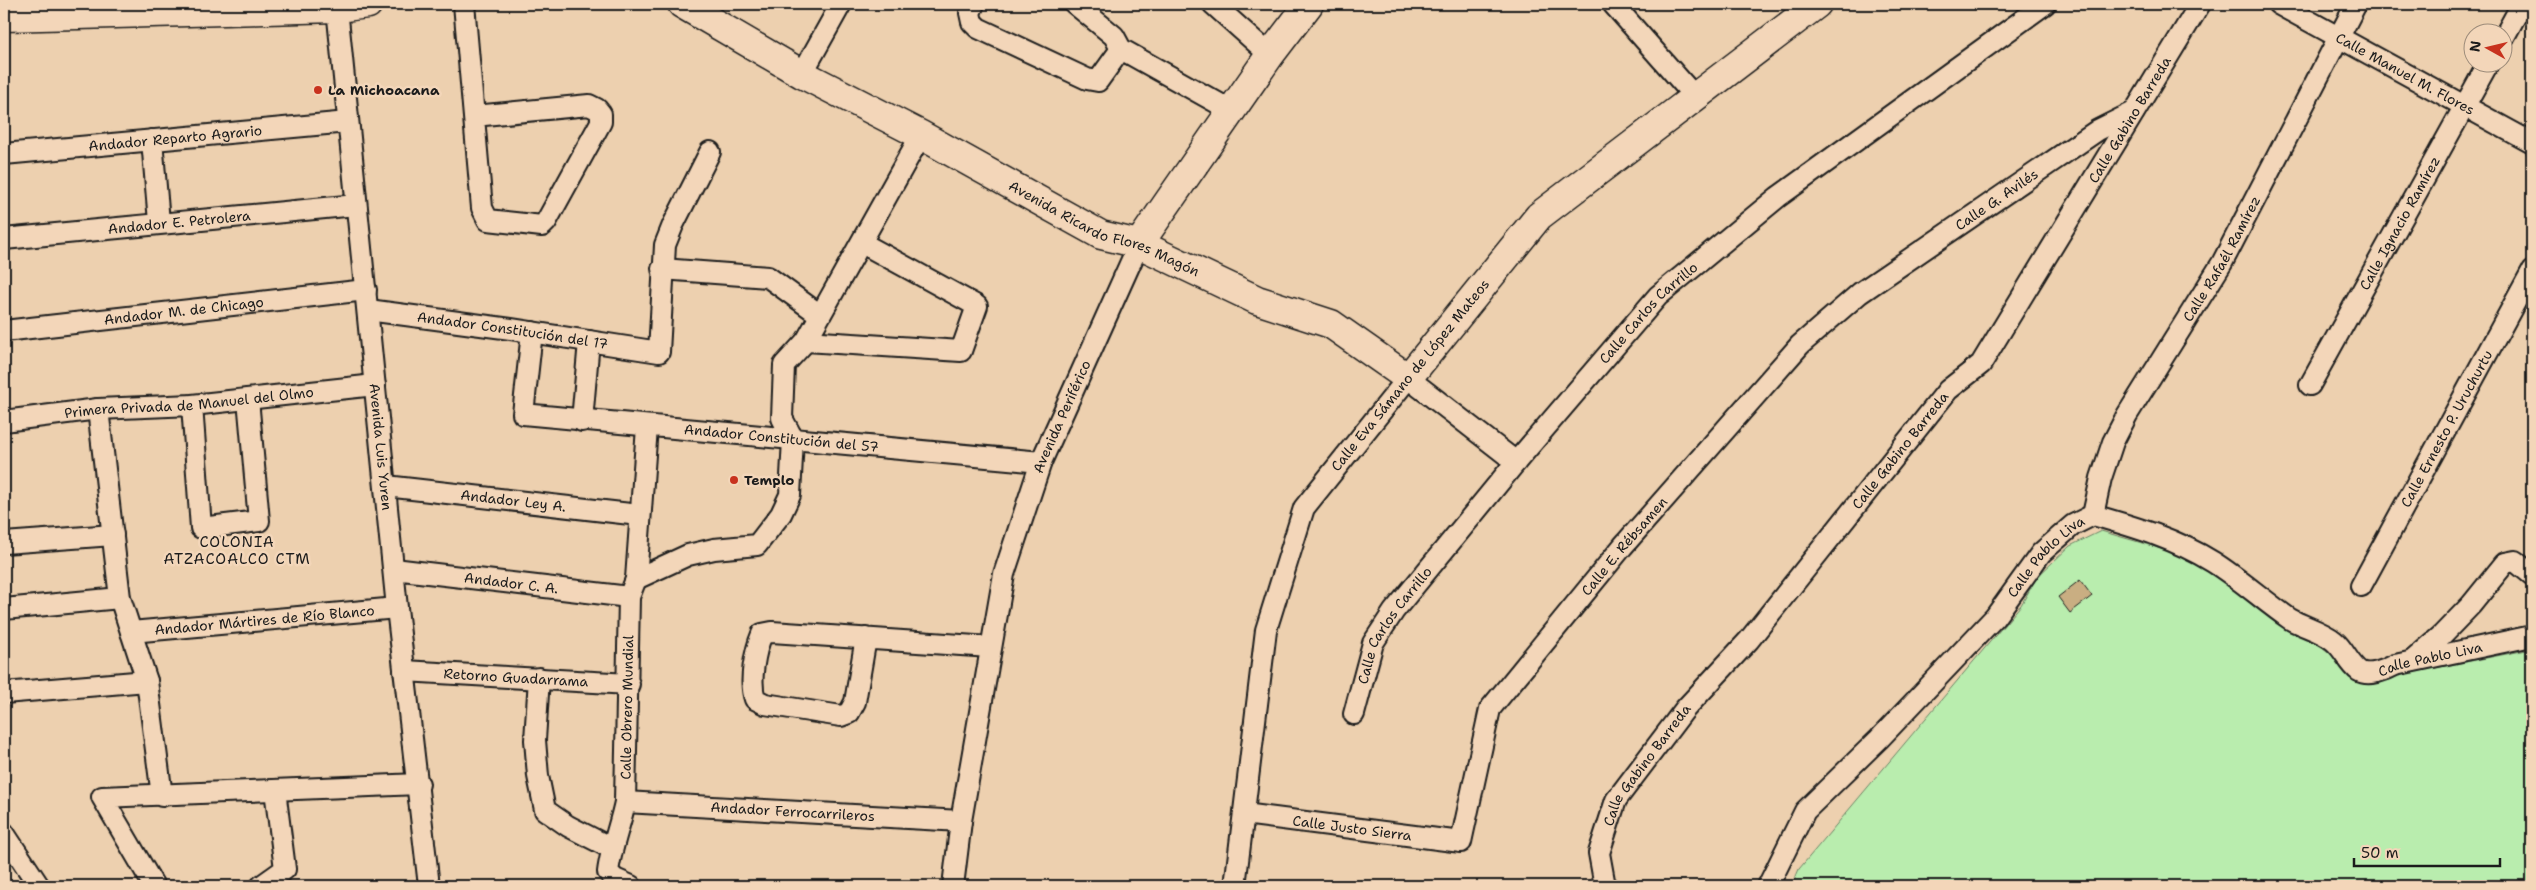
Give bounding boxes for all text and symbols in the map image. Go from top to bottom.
north arrow [2464,22,2514,72]
street label: Calle Manuel M. Flores [2333,28,2478,119]
text: N [2465,39,2485,53]
street label: Calle Gabino Barreda [2084,53,2175,186]
place label: La Michoacana [328,81,440,99]
marker: La Michoacana [312,84,324,96]
street label: Andador Reparto Agrario [88,121,263,155]
street label: Calle Ignacio Ramírez [2355,153,2444,293]
street label: Calle G. Avilés [1952,165,2042,234]
street label: Avenida Ricardo Flores Magón [1006,177,1203,281]
street label: Calle Rafaél Ramírez [2179,193,2264,325]
street label: Andador E. Petrolera [107,206,252,238]
street label: Calle Carlos Carrillo [1595,258,1701,367]
street label: Calle Eva Sámano de López Mateos [1327,275,1493,475]
street label: Andador M. de Chicago [103,293,265,329]
street label: Andador Constitución del 17 [416,308,609,353]
street label: Calle Ernesto P. Uruchurtu [2397,347,2496,510]
street label: Avenida Periférico [1029,357,1095,475]
street label: Avenida Luis Yuren [366,382,396,512]
street label: Primera Privada de Manuel del Olmo [63,383,315,422]
street label: Calle Gabino Barreda [1848,388,1952,513]
street label: Andador Constitución del 57 [683,420,880,456]
place label: Templo [744,471,794,489]
marker: Templo [728,474,740,486]
street label: Andador Ley A. [459,486,567,516]
street label: Calle E. Rébsamen [1577,493,1671,599]
street label: Calle Pablo Liva [2003,512,2088,601]
district label: COLONIA ATZACOALCO CTM [163,532,311,569]
street label: Calle Carlos Carrillo [1353,563,1436,686]
street label: Andador C. A. [463,568,559,597]
street label: Andador Mártires de Río Blanco [154,601,375,639]
street label: Calle Obrero Mundial [616,634,637,780]
street label: Calle Pablo Liva [2376,638,2484,680]
street label: Retorno Guadarrama [443,664,589,691]
street label: Calle Gabino Barreda [1599,700,1695,828]
street label: Andador Ferrocarrileros [710,798,875,825]
street label: Calle Justo Sierra [1292,811,1413,845]
scale bar [2354,835,2500,867]
text: 50 m [2361,843,2399,863]

